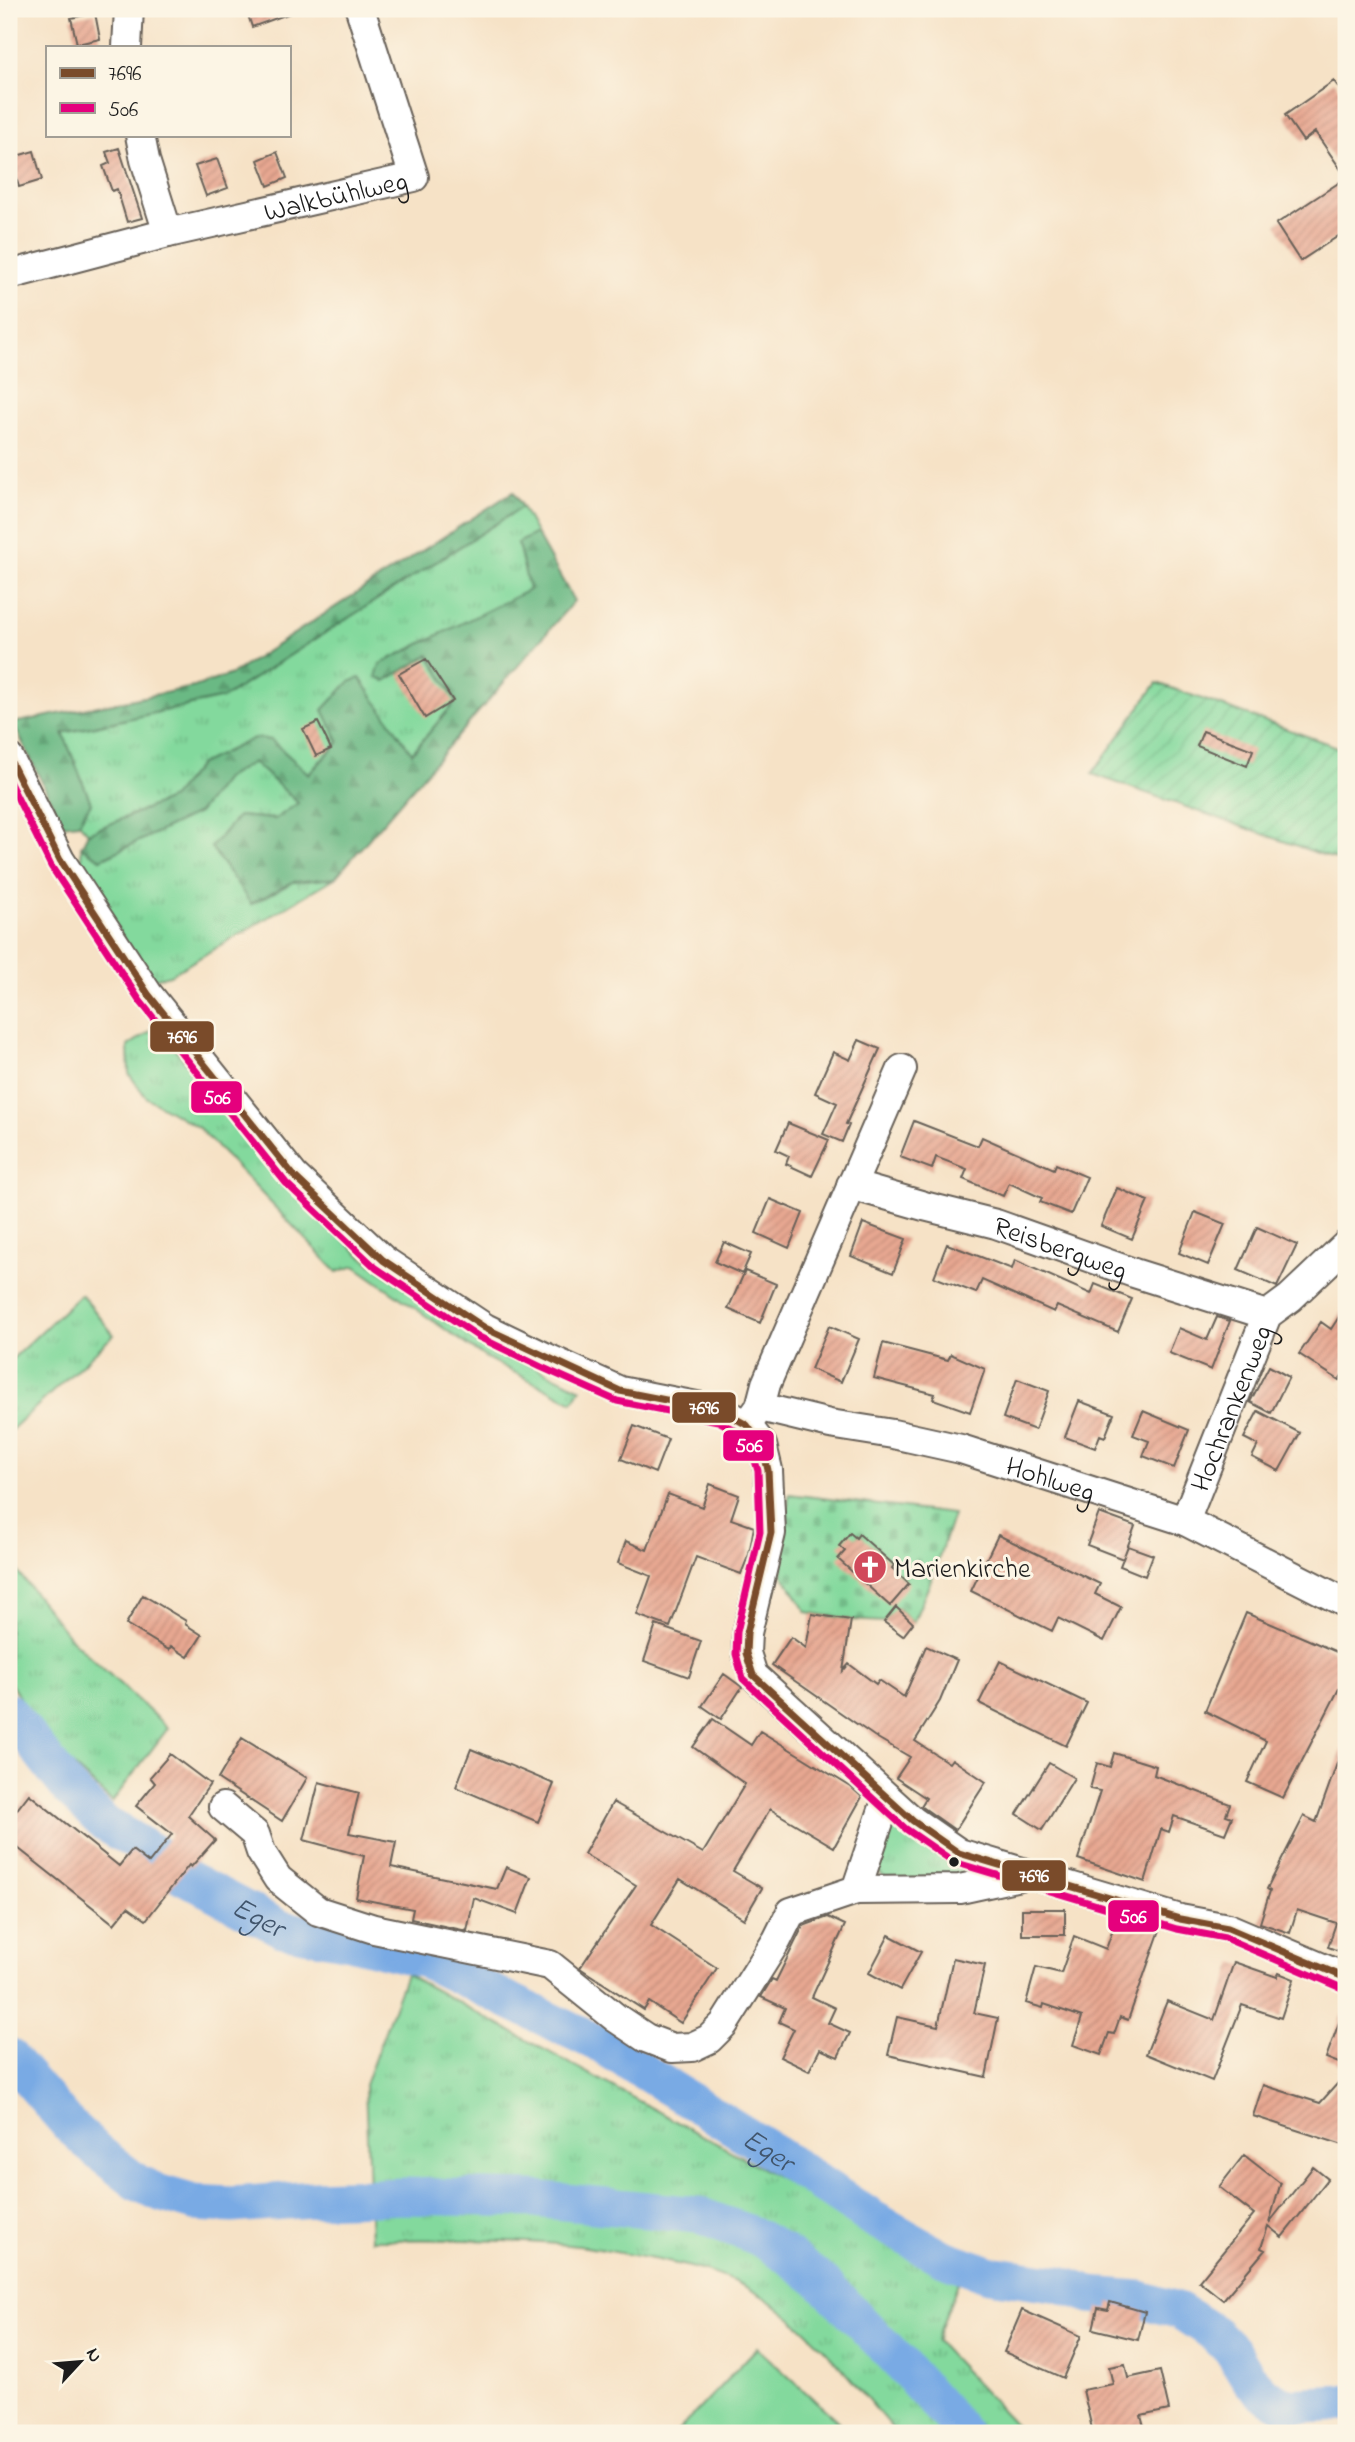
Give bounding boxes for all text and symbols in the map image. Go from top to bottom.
legend [46,46,290,136]
text: 7696 [108,60,141,90]
text: 506 [108,96,138,126]
street label: Walkbühlweg [260,162,412,235]
line badge: 7696 [149,1020,215,1053]
text: 7696 [167,1025,198,1052]
line badge: 506 [190,1080,243,1114]
text: 506 [203,1086,231,1113]
street label: Reisbergweg [987,1208,1132,1293]
street label: Hochrankenweg [1182,1319,1285,1498]
line badge: 7696 [671,1391,737,1424]
text: 7696 [689,1396,720,1423]
line badge: 506 [722,1429,775,1462]
text: 506 [735,1434,763,1461]
street label: Hohlweg [1000,1448,1100,1515]
church icon: Marienkirche [851,1548,889,1586]
place label: Marienkirche [894,1550,1031,1591]
unlabelled marker [947,1855,961,1869]
line badge: 7696 [1001,1859,1067,1892]
text: 7696 [1019,1864,1050,1891]
water label: Eger [223,1887,295,1953]
line badge: 506 [1107,1899,1160,1933]
text: 506 [1119,1905,1147,1932]
water label: Eger [732,2119,805,2187]
north arrow [46,2326,116,2396]
text: N [78,2344,108,2367]

